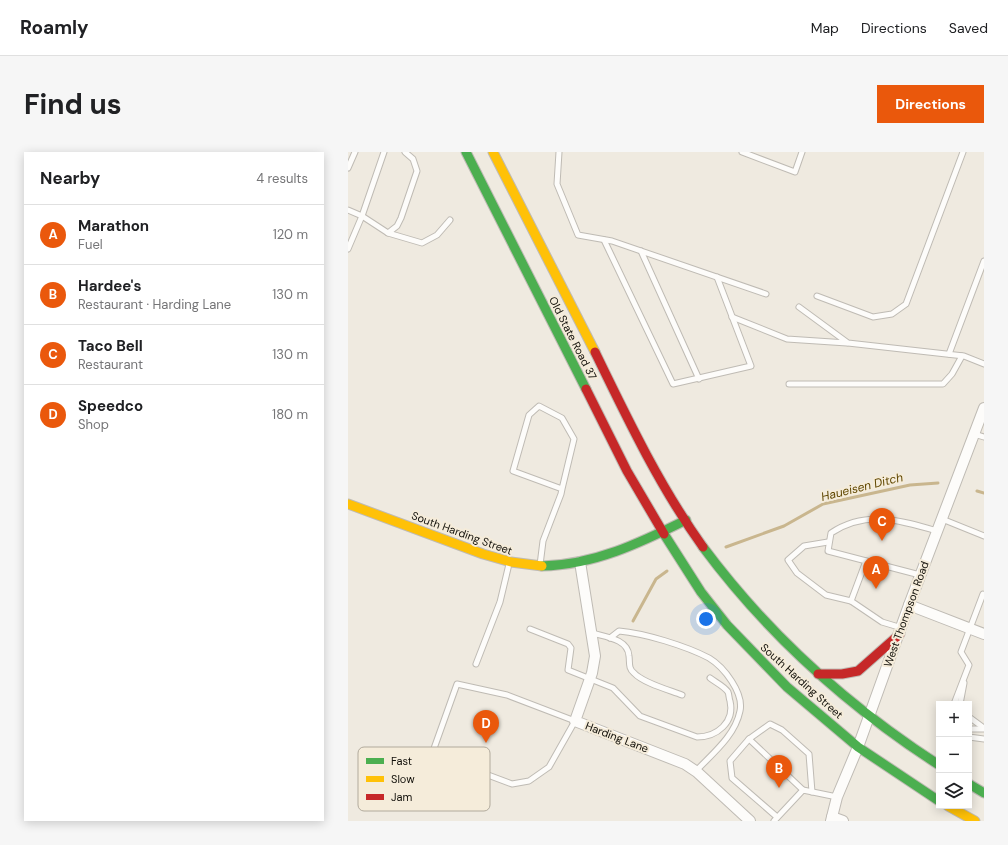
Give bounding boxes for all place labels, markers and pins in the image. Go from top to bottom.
pin: C [869,508,895,541]
pin: A [863,556,889,589]
pin: D [473,710,499,743]
pin: B [766,755,792,788]

